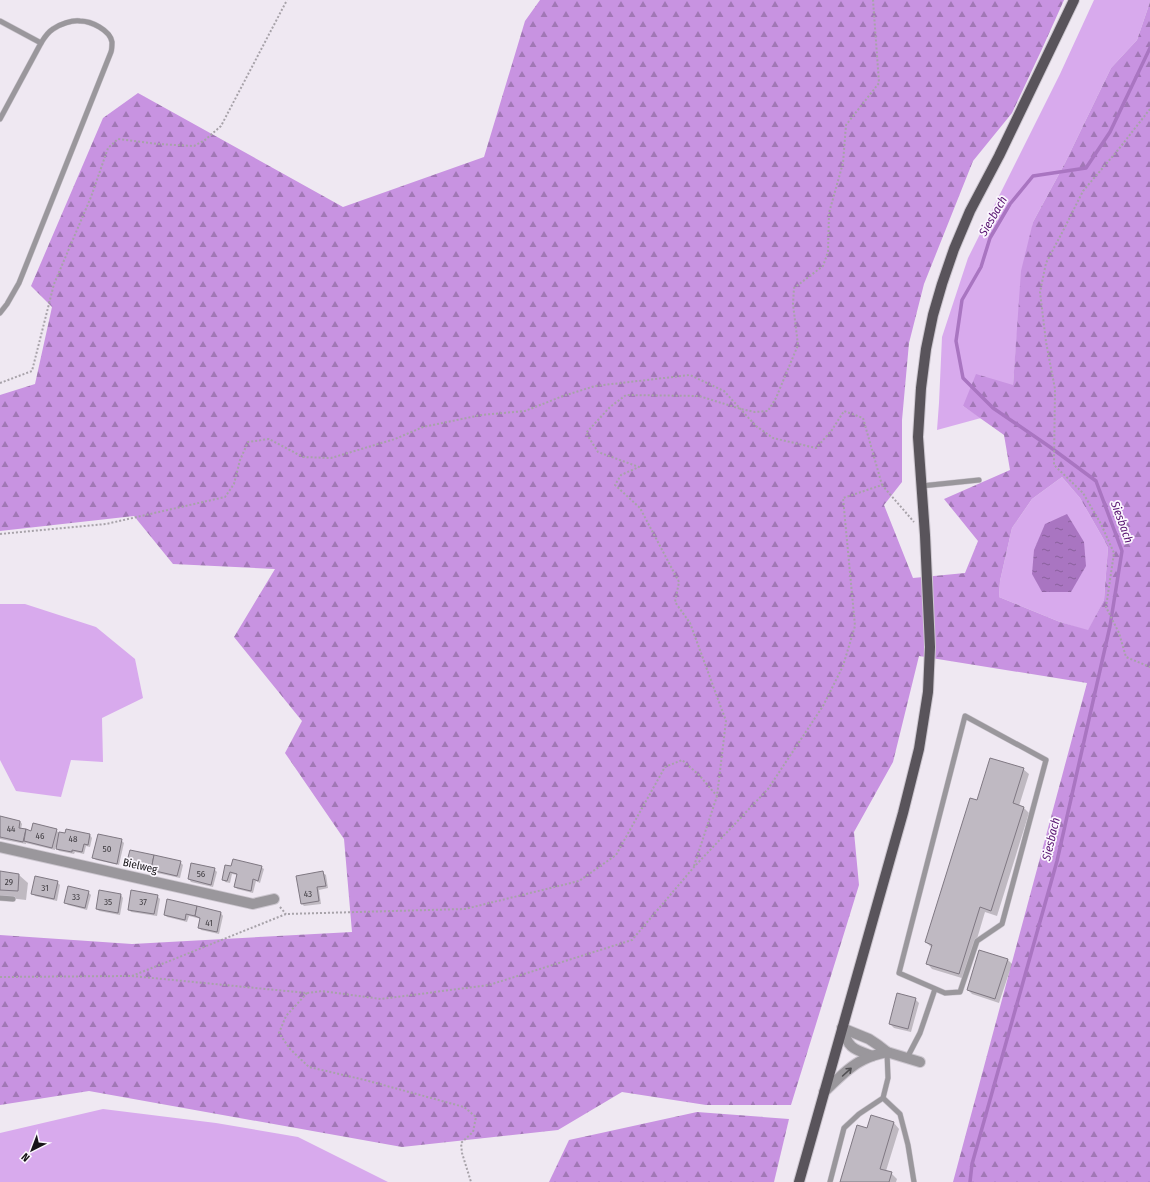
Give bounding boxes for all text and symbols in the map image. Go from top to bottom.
water label: Siesbach [976,194,1010,239]
water label: Siesbach [1108,498,1136,545]
water label: Siesbach [1039,816,1063,863]
house number: 44 [7,824,16,834]
house number: 46 [36,831,45,841]
house number: 48 [69,834,78,844]
house number: 50 [103,844,112,854]
street label: Bielweg [122,856,159,876]
house number: 56 [197,869,206,879]
house number: 29 [5,877,13,887]
house number: 31 [41,883,49,893]
house number: 43 [304,889,312,899]
house number: 33 [72,892,80,902]
house number: 35 [104,897,112,907]
house number: 37 [139,897,147,907]
house number: 41 [205,918,213,928]
one-way arrow [841,1067,852,1076]
north arrow [12,1130,52,1170]
text: N [19,1150,32,1164]

